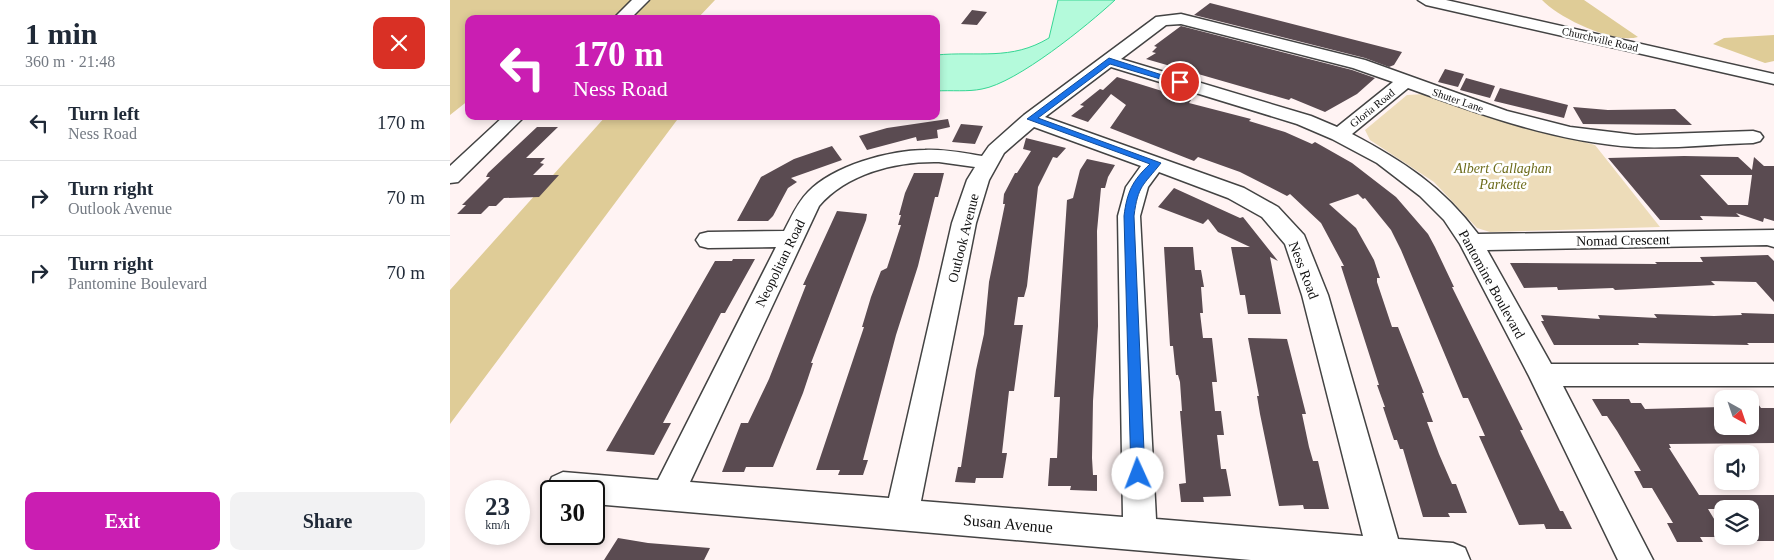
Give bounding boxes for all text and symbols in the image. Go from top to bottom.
text: 1 min [25,17,98,50]
button: close [373,17,425,69]
street label: Churchville Road [1561,24,1640,54]
icon: left [490,35,555,100]
text: 170 m [573,35,663,74]
text: 360 m · 21:48 [25,53,115,70]
pin [1159,61,1201,103]
icon: arrive [1166,68,1194,96]
text: Ness Road [573,76,668,101]
street label: Gloria Road [1347,86,1397,130]
street label: Shuter Lane [1431,86,1485,114]
text: Turn left [68,103,140,124]
icon: left [25,109,53,137]
text: 170 m [377,112,425,133]
text: Ness Road [68,125,137,142]
park label: Albert Callaghan Parkette [1453,161,1552,192]
text: Turn right [68,178,153,199]
icon: right [25,184,53,212]
text: 70 m [386,187,425,208]
street label: Outlook Avenue [945,192,982,284]
text: Outlook Avenue [68,200,172,217]
street label: Neopolitan Road [753,217,808,309]
street label: Pantomine Boulevard [1456,227,1528,341]
street label: Nomad Crescent [1576,232,1670,249]
street label: Ness Road [1286,239,1321,301]
text: Turn right [68,253,153,274]
icon: right [25,259,53,287]
text: 70 m [386,262,425,283]
text: Pantomine Boulevard [68,275,207,292]
north arrow [1714,390,1759,435]
map controls [1714,390,1759,545]
button: sound [1714,445,1759,490]
position arrow [1111,447,1163,499]
speed limit sign: 30 [540,480,605,545]
button: Exit [25,492,220,550]
button: Share [230,492,425,550]
text: 23 [485,493,510,520]
button: layers [1714,500,1759,545]
street label: Susan Avenue [962,511,1053,536]
text: km/h [485,518,510,532]

